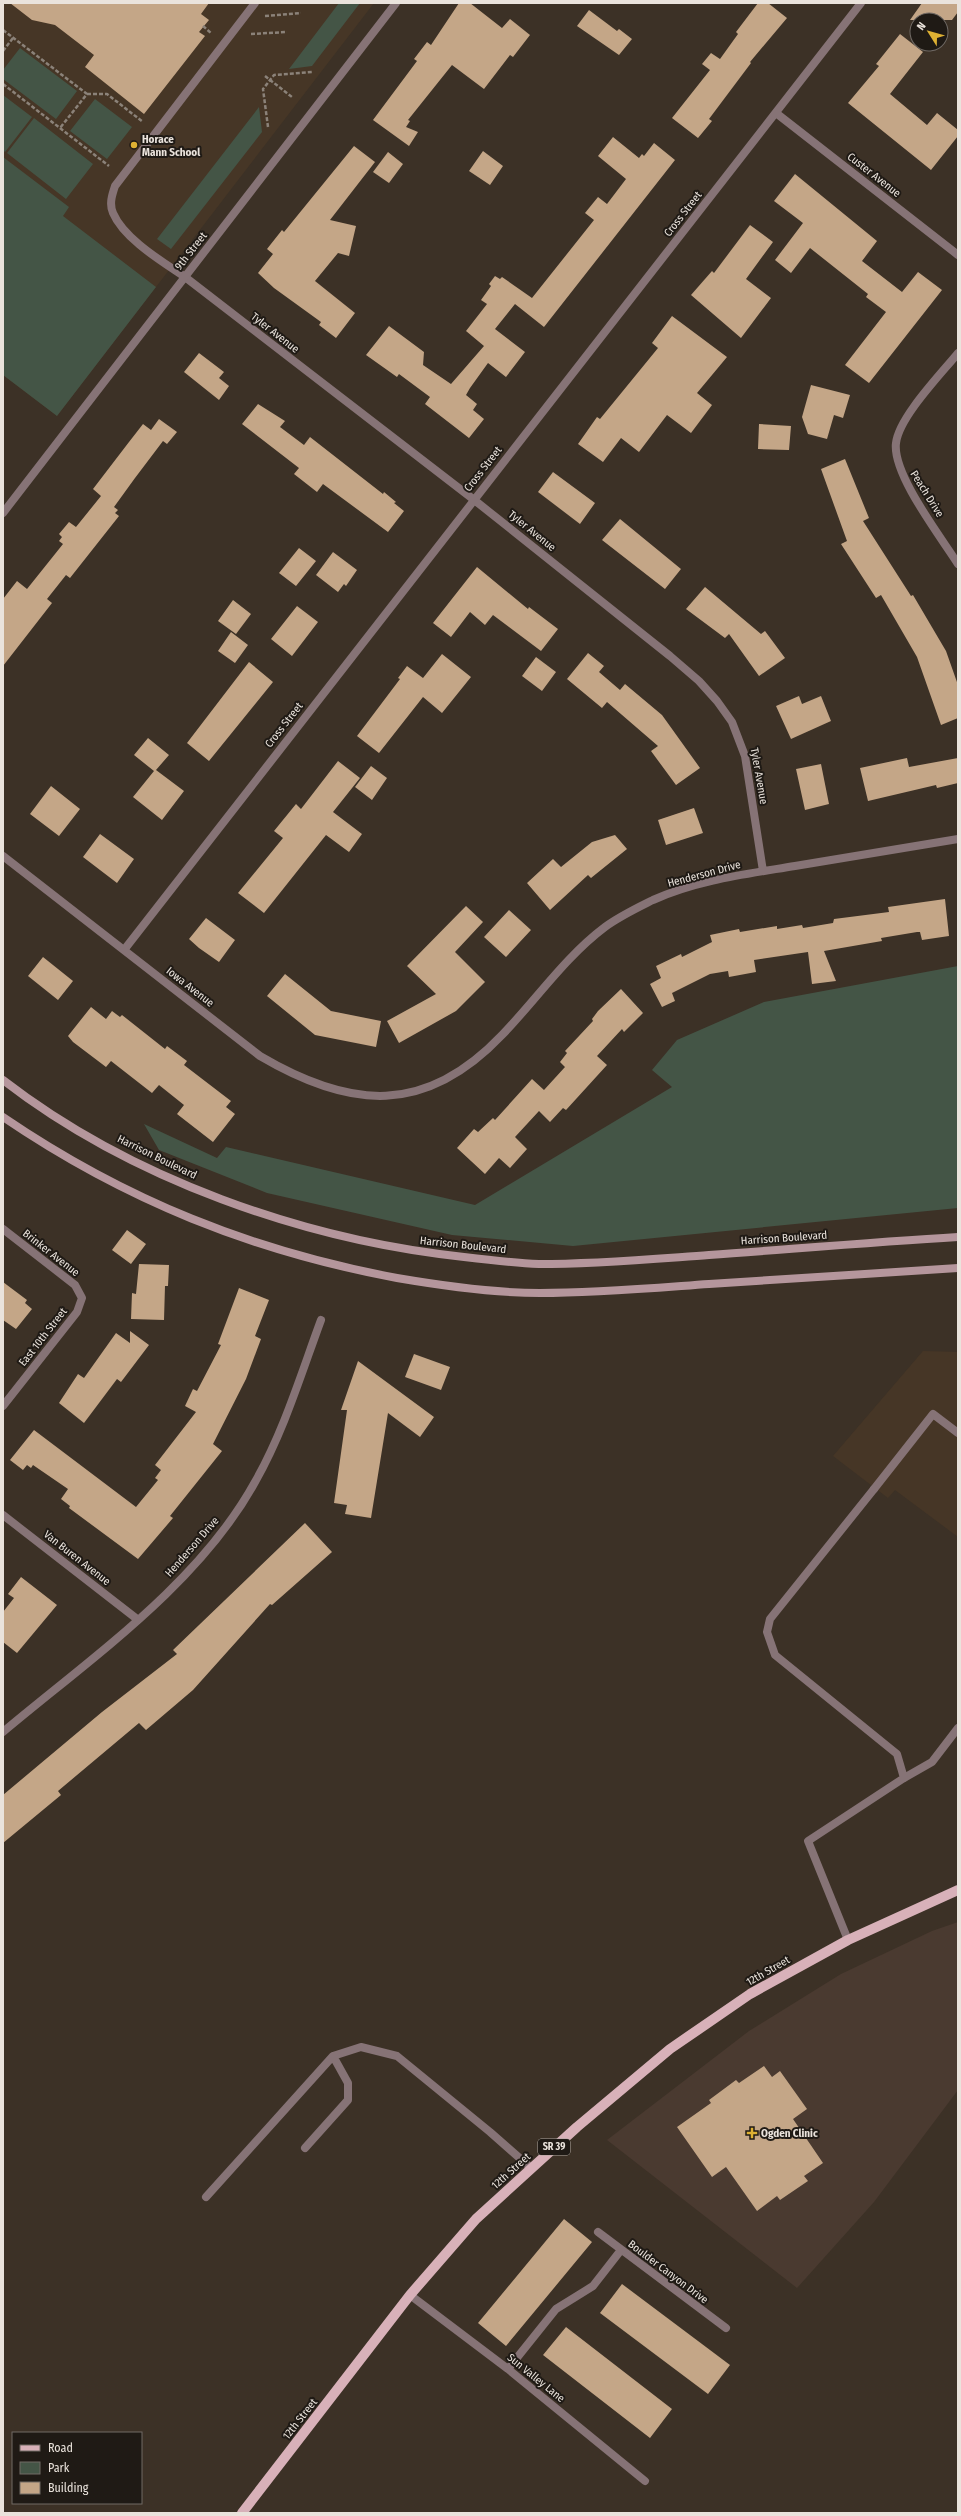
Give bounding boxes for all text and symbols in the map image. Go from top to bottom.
north arrow [909,12,949,52]
text: N [914,20,929,33]
place label: Horace Mann School [142,133,201,159]
marker: Horace Mann School [129,140,139,150]
street label: Custer Avenue [845,150,903,200]
street label: Cross Street [661,189,705,239]
street label: 9th Street [172,229,210,272]
street label: Tyler Avenue [248,310,302,356]
street label: Cross Street [461,444,505,494]
street label: Peach Drive [908,468,946,520]
street label: Tyler Avenue [506,508,558,554]
street label: Cross Street [262,700,306,750]
street label: Tyler Avenue [748,747,770,805]
street label: Henderson Drive [666,858,742,890]
street label: Iowa Avenue [164,964,216,1010]
street label: Harrison Boulevard [115,1132,199,1182]
street label: Brinker Avenue [20,1227,82,1279]
street label: Harrison Boulevard [740,1228,828,1248]
street label: Harrison Boulevard [419,1234,507,1256]
street label: East 10th Street [16,1305,70,1369]
street label: Henderson Drive [162,1514,222,1580]
street label: Van Buren Avenue [41,1528,113,1588]
street label: 12th Street [744,1953,792,1989]
marker: Ogden Clinic [746,2127,758,2139]
place label: Ogden Clinic [761,2127,818,2140]
road number: SR 39 [538,2139,570,2155]
street label: 12th Street [489,2150,534,2192]
street label: Boulder Canyon Drive [625,2238,711,2306]
street label: Sun Valley Lane [505,2351,567,2405]
street label: 12th Street [280,2396,320,2442]
legend [12,2432,142,2504]
text: Road [48,2441,73,2455]
text: Park [48,2461,70,2475]
text: Building [48,2481,89,2495]

